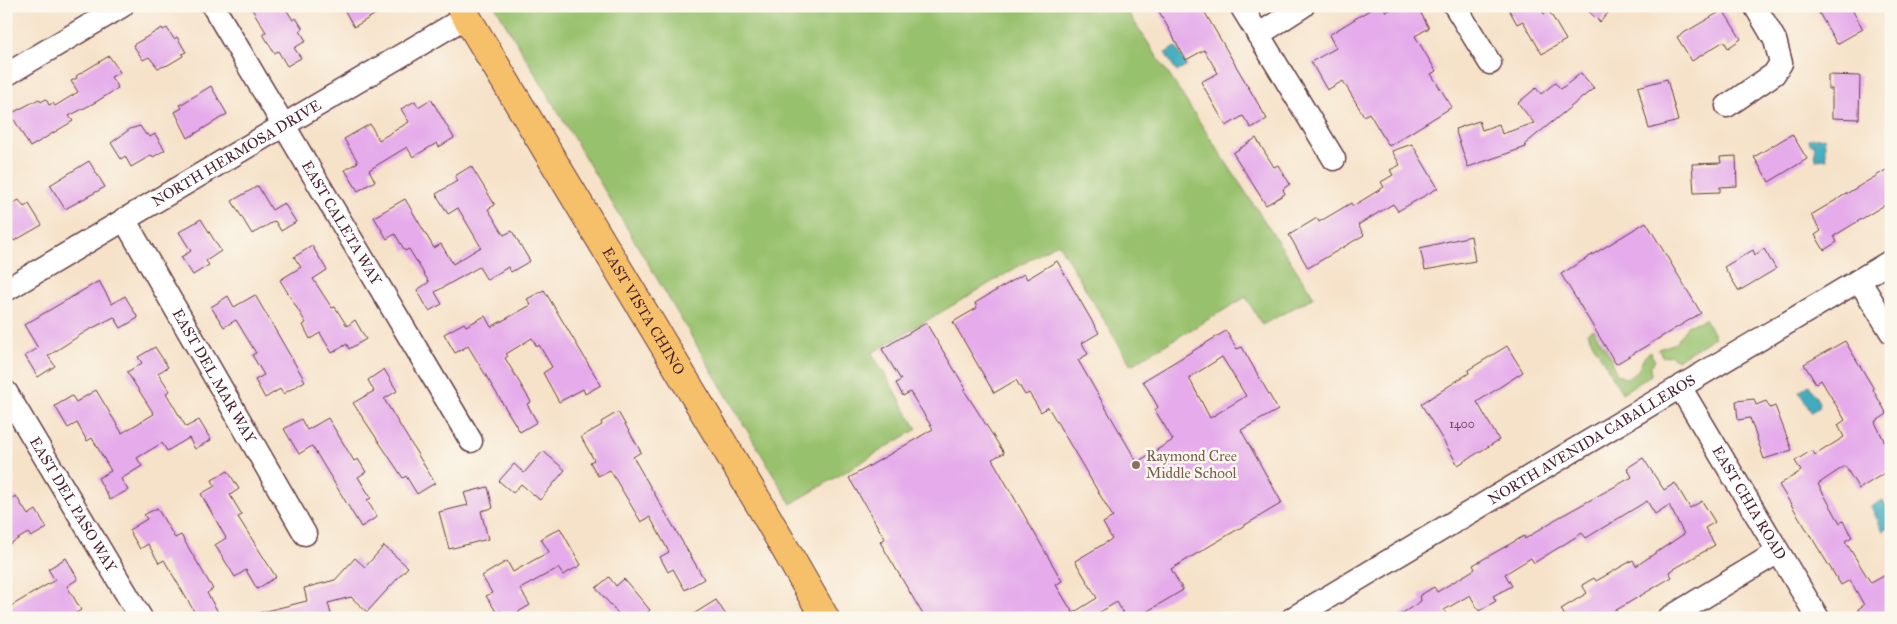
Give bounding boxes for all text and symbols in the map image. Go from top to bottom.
street label: NORTH HERMOSA DRIVE [149,96,325,210]
street label: EAST CALETA WAY [298,157,386,289]
street label: EAST VISTA CHINO [598,244,689,378]
street label: EAST DEL MAR WAY [169,306,260,447]
street label: NORTH AVENIDA CABALLEROS [1485,371,1699,508]
house number: 1400 [1449,417,1475,431]
street label: EAST DEL PASO WAY [26,434,121,576]
street label: EAST CHIA ROAD [1708,443,1790,563]
place label: Raymond Cree Middle School [1146,447,1238,482]
marker: Raymond Cree Middle School [1130,459,1142,471]

